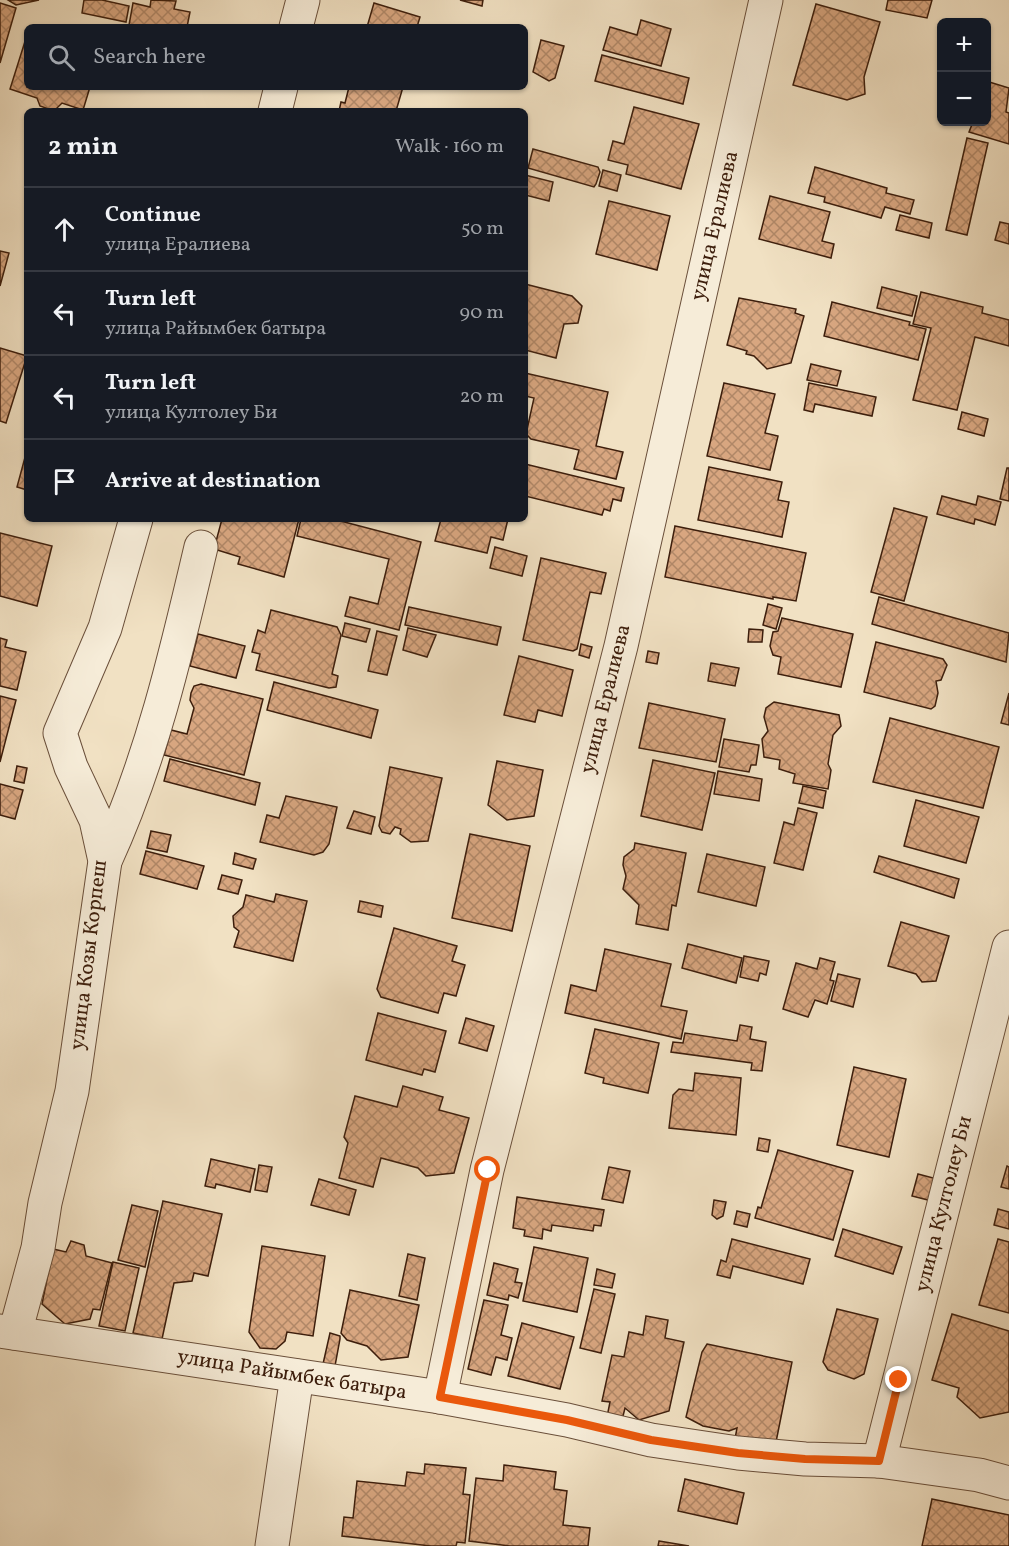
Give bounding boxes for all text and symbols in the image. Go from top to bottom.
map controls [937,18,991,126]
button: + [937,18,991,72]
search box [24,24,528,90]
icon: search [45,41,78,74]
text: Search here [93,42,206,73]
button: − [937,72,991,126]
text: 2 min [48,129,118,165]
text: Walk · 160 m [395,133,504,161]
street label: улица Ералиева [684,148,746,304]
text: Continue [105,200,201,231]
icon: ahead [48,213,81,246]
text: 50 m [461,215,504,243]
text: улица Ералиева [105,231,251,259]
text: Turn left [105,284,196,315]
icon: left [48,297,81,330]
text: 90 m [460,299,504,327]
text: улица Райымбек батыра [105,315,326,343]
text: Turn left [105,368,196,399]
icon: left [48,381,81,414]
text: 20 m [460,383,504,411]
text: улица Култолеу Би [105,399,277,427]
icon: arrive [48,465,81,498]
text: Arrive at destination [105,466,321,497]
street label: улица Ералиева [573,621,639,777]
street label: улица Козы Корпеш [63,858,115,1052]
street label: улица Култолеу Би [908,1112,980,1295]
route start [474,1156,500,1182]
street label: улица Райымбек батыра [175,1343,409,1407]
route end [885,1366,911,1392]

